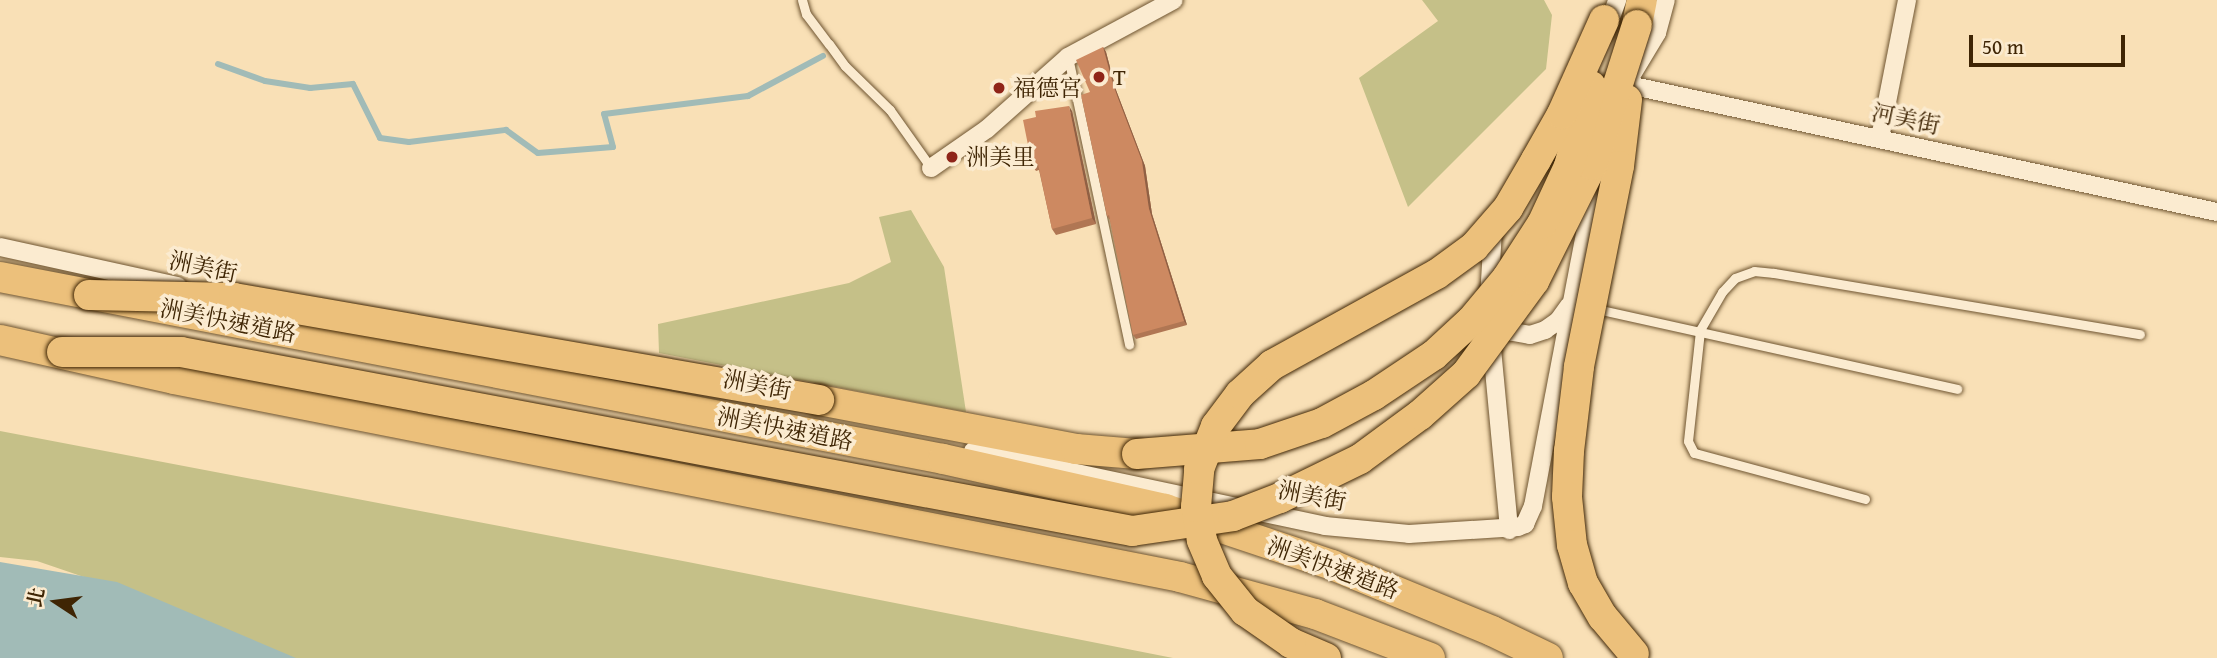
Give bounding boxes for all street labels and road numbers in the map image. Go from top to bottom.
street label: 河美街 [1869,98,1943,140]
street label: 洲美街 [166,246,240,288]
street label: 洲美快速道路 [158,294,298,348]
street label: 洲美街 [721,365,793,405]
street label: 洲美快速道路 [715,402,855,456]
street label: 洲美街 [1276,476,1348,516]
street label: 洲美快速道路 [1263,531,1403,605]

